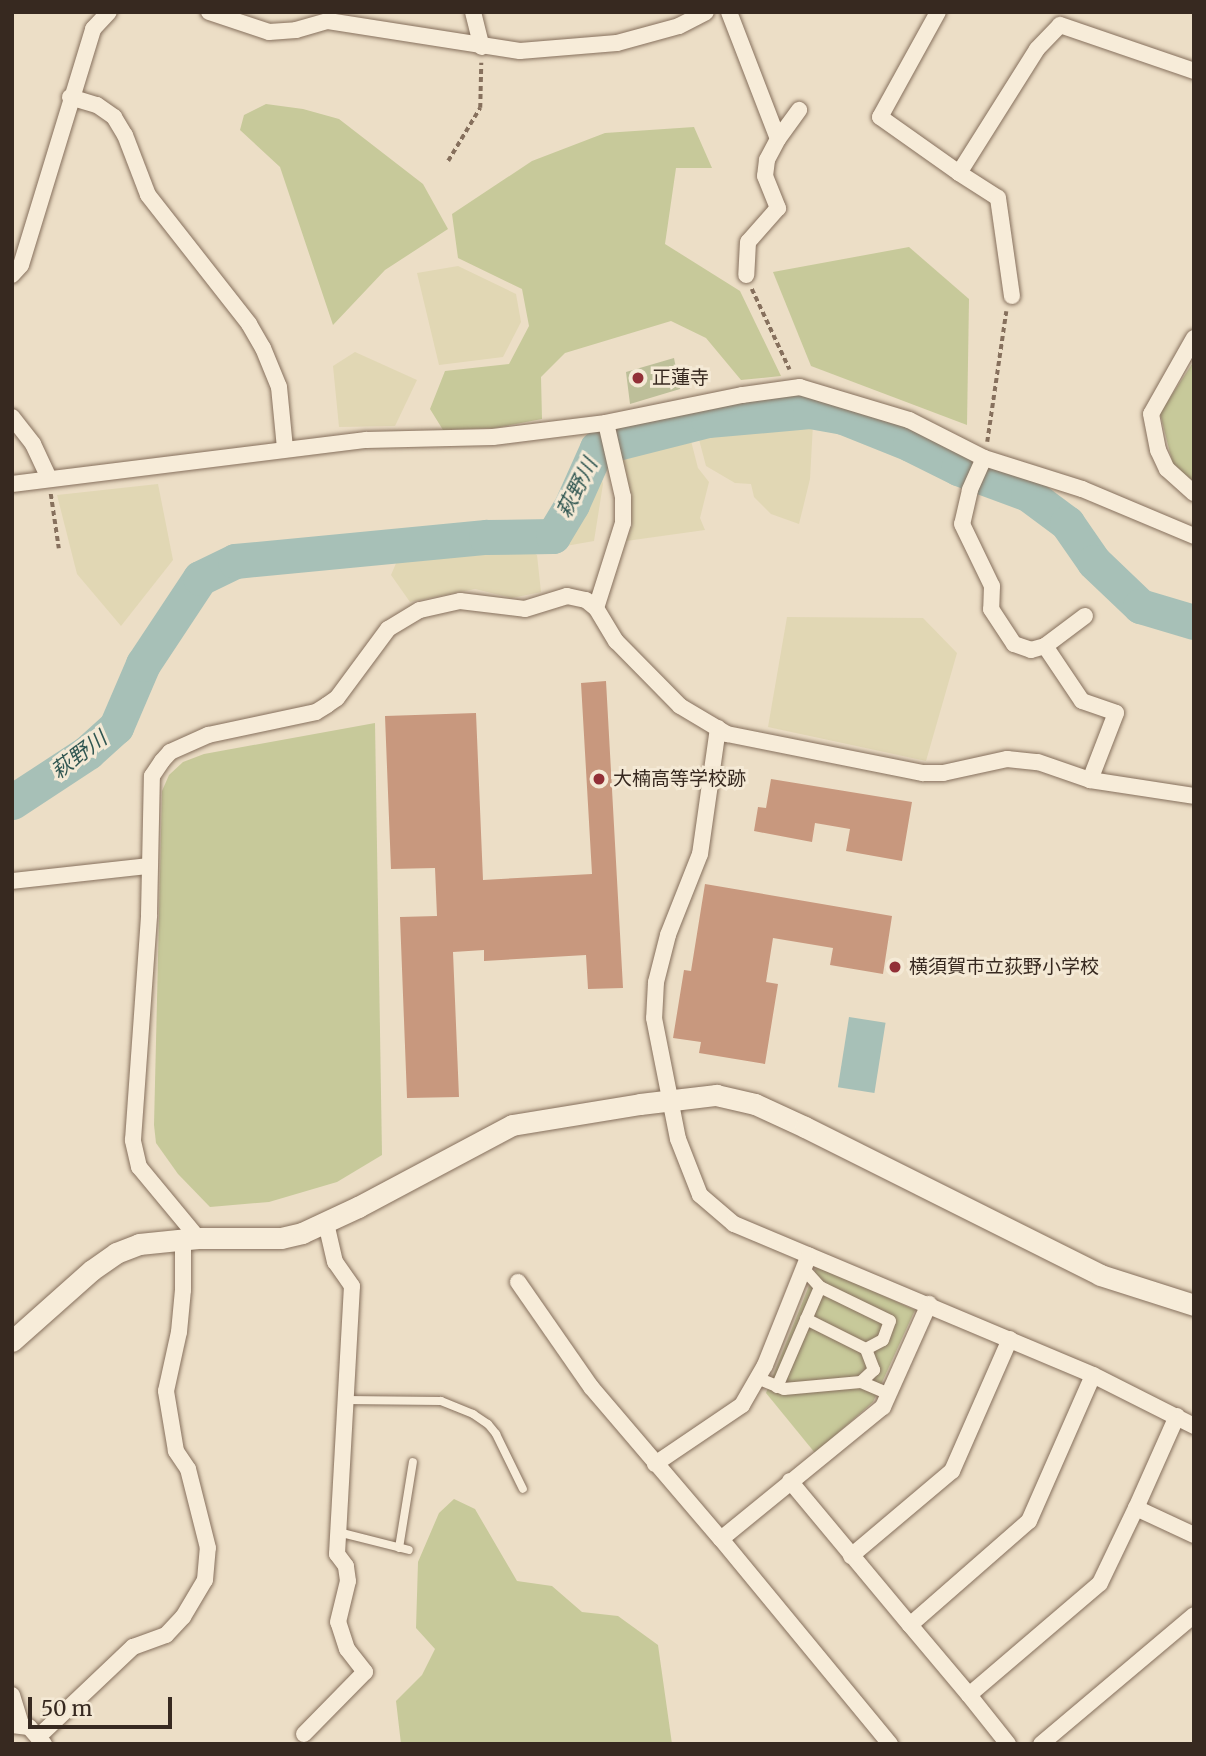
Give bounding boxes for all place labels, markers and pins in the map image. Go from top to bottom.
place label: 正蓮寺 [652,367,709,389]
marker: 正蓮寺 [630,370,646,386]
place label: 大楠高等学校跡 [613,768,746,790]
marker: 大楠高等学校跡 [591,771,607,787]
place label: 横須賀市立荻野小学校 [909,956,1099,978]
marker: 横須賀市立荻野小学校 [887,959,903,975]

